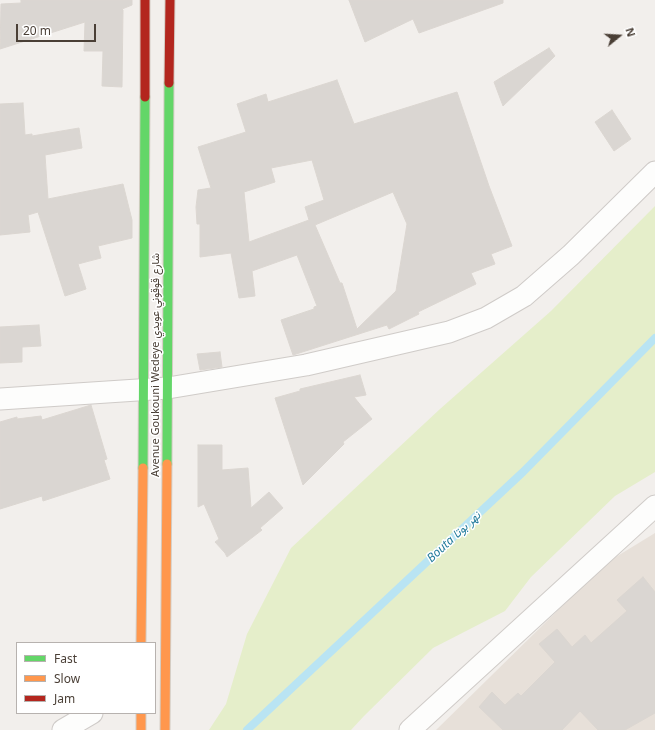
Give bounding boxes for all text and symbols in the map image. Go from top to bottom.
scale bar [18,16,98,42]
north arrow [599,16,639,56]
text: 20 m [23,22,51,39]
text: N [622,26,639,39]
street label: Avenue Goukouni Wedeye شارع قوقوني عويدي [149,253,163,477]
water label: Bouta نهر بوتا [424,509,484,565]
legend [16,642,156,714]
text: Fast [54,650,77,667]
text: Slow [54,670,80,687]
text: Jam [54,690,75,707]

